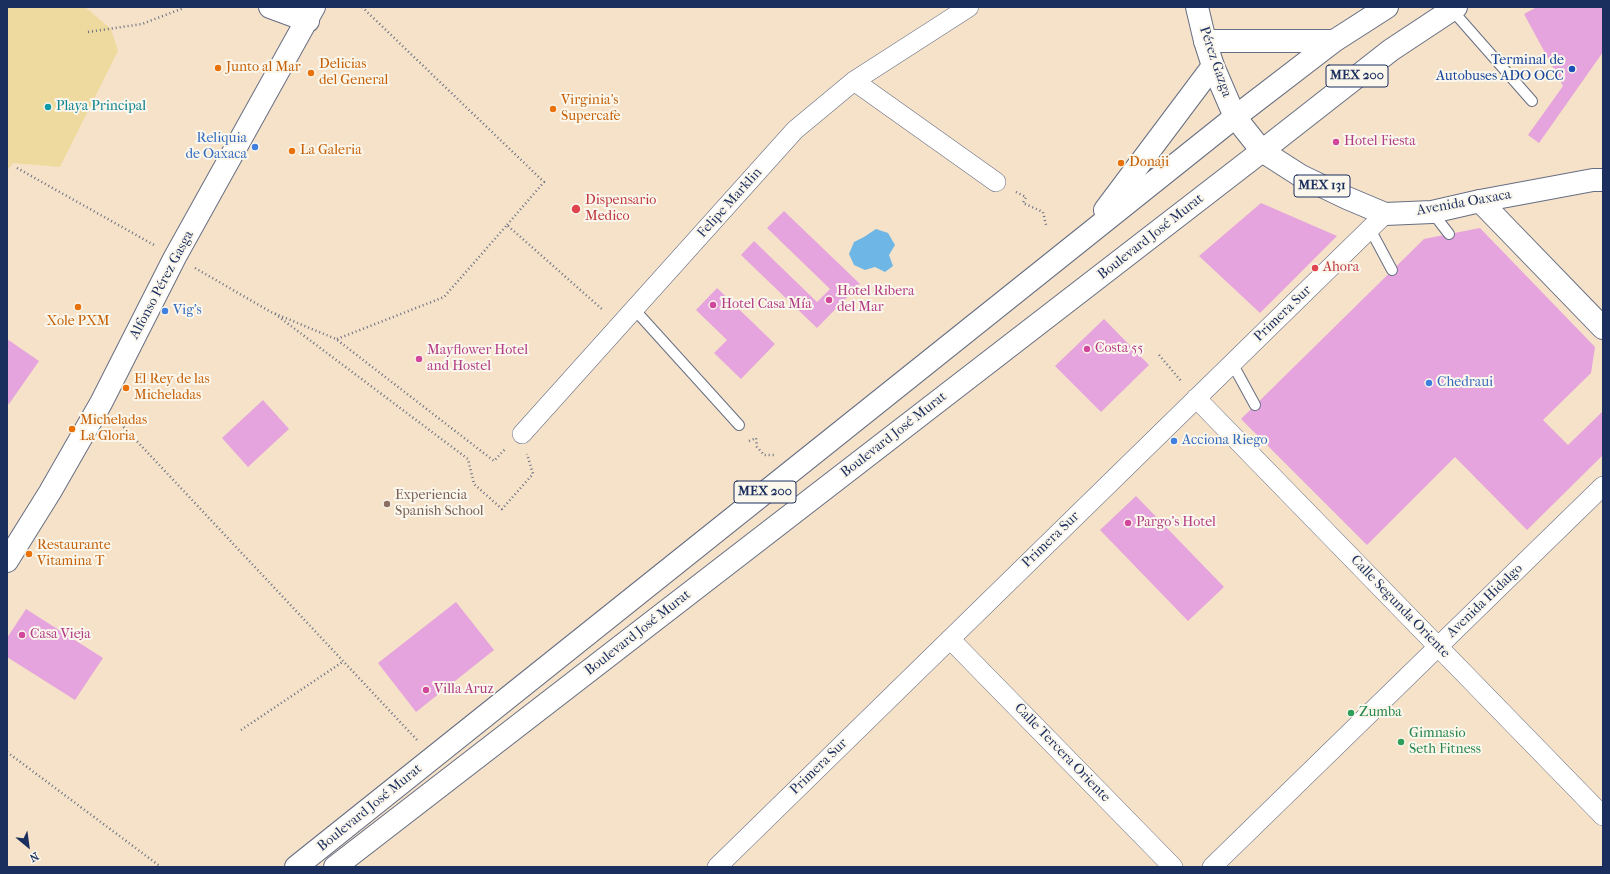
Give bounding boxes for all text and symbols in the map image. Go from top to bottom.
street label: Pérez Gazga [1195,24,1235,100]
place label: Terminal de Autobuses ADO OCC [1436,53,1564,86]
place label: Delicias del General [319,57,388,90]
place label: Junto al Mar [226,60,301,76]
marker: Junto al Mar [213,63,223,73]
marker: Terminal de Autobuses ADO OCC [1567,64,1577,74]
road number: MEX 200 [1326,65,1388,87]
marker: Delicias del General [306,68,316,78]
place label: Virginia's Supercafe [561,93,621,126]
place label: Playa Principal [56,99,146,115]
marker: Playa Principal [43,102,53,112]
marker: Virginia's Supercafe [548,104,558,114]
place label: Reliquia de Oaxaca [185,131,247,164]
place label: Hotel Fiesta [1344,134,1416,150]
marker: Hotel Fiesta [1331,137,1341,147]
marker: Reliquia de Oaxaca [250,142,260,152]
place label: La Galeria [300,143,362,159]
marker: La Galeria [287,146,297,156]
place label: Donaji [1129,155,1169,171]
marker: Donaji [1116,158,1126,168]
street label: Felipe Marklin [694,165,766,241]
road number: MEX 131 [1294,175,1350,197]
street label: Avenida Oaxaca [1415,186,1513,220]
street label: Boulevard José Murat [1095,191,1207,283]
place label: Dispensario Medico [585,193,656,226]
marker: Dispensario Medico [570,203,582,215]
street label: Alfonso Pérez Gasga [126,228,198,342]
place label: Ahora [1323,260,1359,276]
marker: Ahora [1310,263,1320,273]
street label: Primera Sur [1251,282,1315,346]
place label: Hotel Ribera del Mar [837,284,915,316]
marker: Hotel Ribera del Mar [824,295,834,305]
place label: Hotel Casa Mía [721,297,812,313]
marker: Hotel Casa Mía [708,300,718,310]
marker: Xole PXM [73,302,83,312]
place label: Vig's [173,303,202,319]
marker: Vig's [160,306,170,316]
place label: Xole PXM [46,314,110,330]
place label: Costa 55 [1095,341,1143,357]
place label: Mayflower Hotel and Hostel [427,343,528,376]
marker: Costa 55 [1082,344,1092,354]
marker: Mayflower Hotel and Hostel [414,354,424,364]
place label: El Rey de las Micheladas [134,372,210,404]
place label: Chedraui [1437,375,1493,391]
marker: Chedraui [1424,378,1434,388]
marker: El Rey de las Micheladas [121,383,131,393]
street label: Boulevard José Murat [838,389,950,481]
place label: Micheladas La Gloria [80,413,147,446]
marker: Micheladas La Gloria [67,424,77,434]
place label: Acciona Riego [1182,433,1268,449]
marker: Acciona Riego [1169,436,1179,446]
road number: MEX 200 [734,481,796,503]
place label: Experiencia Spanish School [395,488,484,520]
marker: Experiencia Spanish School [382,499,392,509]
street label: Primera Sur [1019,508,1083,572]
place label: Pargo's Hotel [1136,515,1216,531]
marker: Pargo's Hotel [1123,518,1133,528]
place label: Restaurante Vitamina T [37,538,111,570]
marker: Restaurante Vitamina T [24,549,34,559]
street label: Calle Segunda Oriente [1347,552,1453,662]
street label: Avenida Hidalgo [1443,560,1527,642]
street label: Boulevard José Murat [582,587,694,679]
place label: Casa Vieja [30,627,91,643]
marker: Casa Vieja [17,630,27,640]
place label: Villa Aruz [434,682,494,698]
marker: Villa Aruz [421,685,431,695]
street label: Calle Tercera Oriente [1010,700,1114,806]
place label: Zumba [1359,705,1402,721]
marker: Zumba [1346,708,1356,718]
place label: Gimnasio Seth Fitness [1409,726,1481,758]
street label: Primera Sur [787,735,851,799]
marker: Gimnasio Seth Fitness [1396,737,1406,747]
street label: Boulevard José Murat [314,761,426,855]
north arrow [8,826,48,866]
text: N [27,849,41,865]

